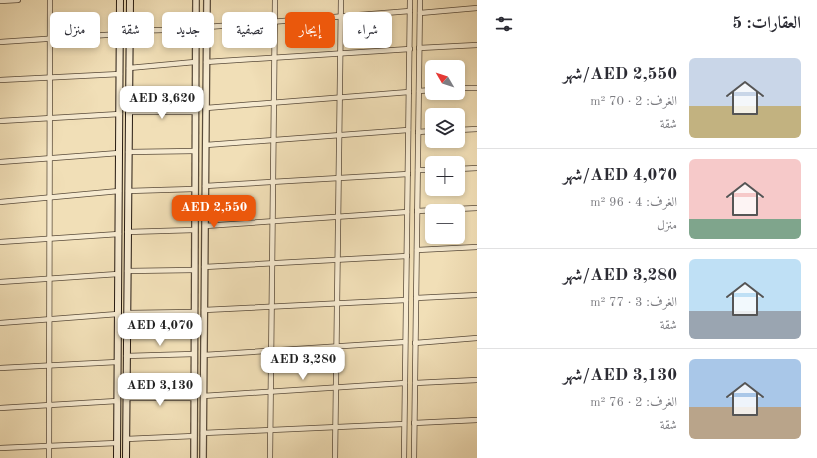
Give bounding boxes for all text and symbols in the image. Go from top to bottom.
chip: منزل [50,12,100,48]
chip: شقة [108,12,154,48]
chip: جديد [162,12,214,48]
chip: تصفية [222,12,277,48]
chip: إيجار [285,12,335,48]
chip: شراء [343,12,392,48]
icon: filters [493,13,515,35]
text: العقارات: 5 [732,15,801,32]
north arrow [425,60,465,100]
map controls [425,60,465,244]
text: AED 2,550/شهر [563,66,677,83]
icon: home [721,74,769,122]
pin: AED 3,620 [116,86,208,120]
text: AED 3,620 [129,92,195,105]
text: الغرف: 2 · 70 m² [590,95,677,108]
button: layers [425,108,465,148]
text: شقة [660,118,677,131]
button: + [425,156,465,196]
text: AED 4,070/شهر [563,167,677,184]
icon: home [721,175,769,223]
pin: AED 2,550 [168,195,260,229]
text: الغرف: 4 · 96 m² [590,196,677,209]
text: AED 2,550 [181,201,247,214]
button: − [425,204,465,244]
text: منزل [657,219,677,232]
text: AED 3,280/شهر [563,267,677,284]
icon: home [721,275,769,323]
text: الغرف: 3 · 77 m² [590,296,677,309]
pin: AED 4,070 [114,313,206,347]
text: AED 4,070 [127,319,193,332]
text: شقة [660,319,677,332]
pin: AED 3,280 [257,347,349,381]
text: AED 3,280 [270,353,336,366]
text: AED 3,130/شهر [563,367,677,384]
pin: AED 3,130 [114,373,206,407]
icon: home [721,375,769,423]
text: AED 3,130 [127,379,193,392]
text: الغرف: 2 · 76 m² [590,396,677,409]
text: شقة [660,419,677,432]

